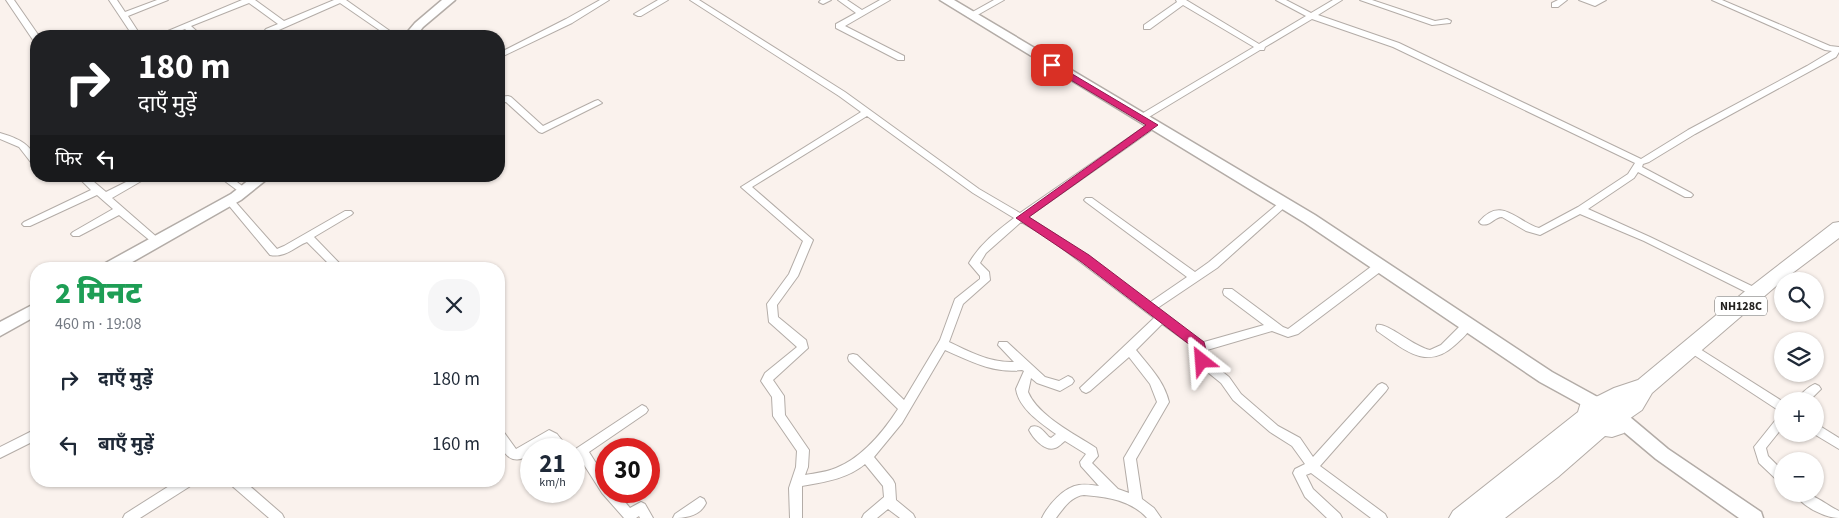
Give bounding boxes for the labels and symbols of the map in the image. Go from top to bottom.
pin [1031,44,1073,86]
road number: NH128C [1715,296,1767,316]
position arrow [1175,334,1227,386]
speed limit sign: 30 [595,438,660,503]

